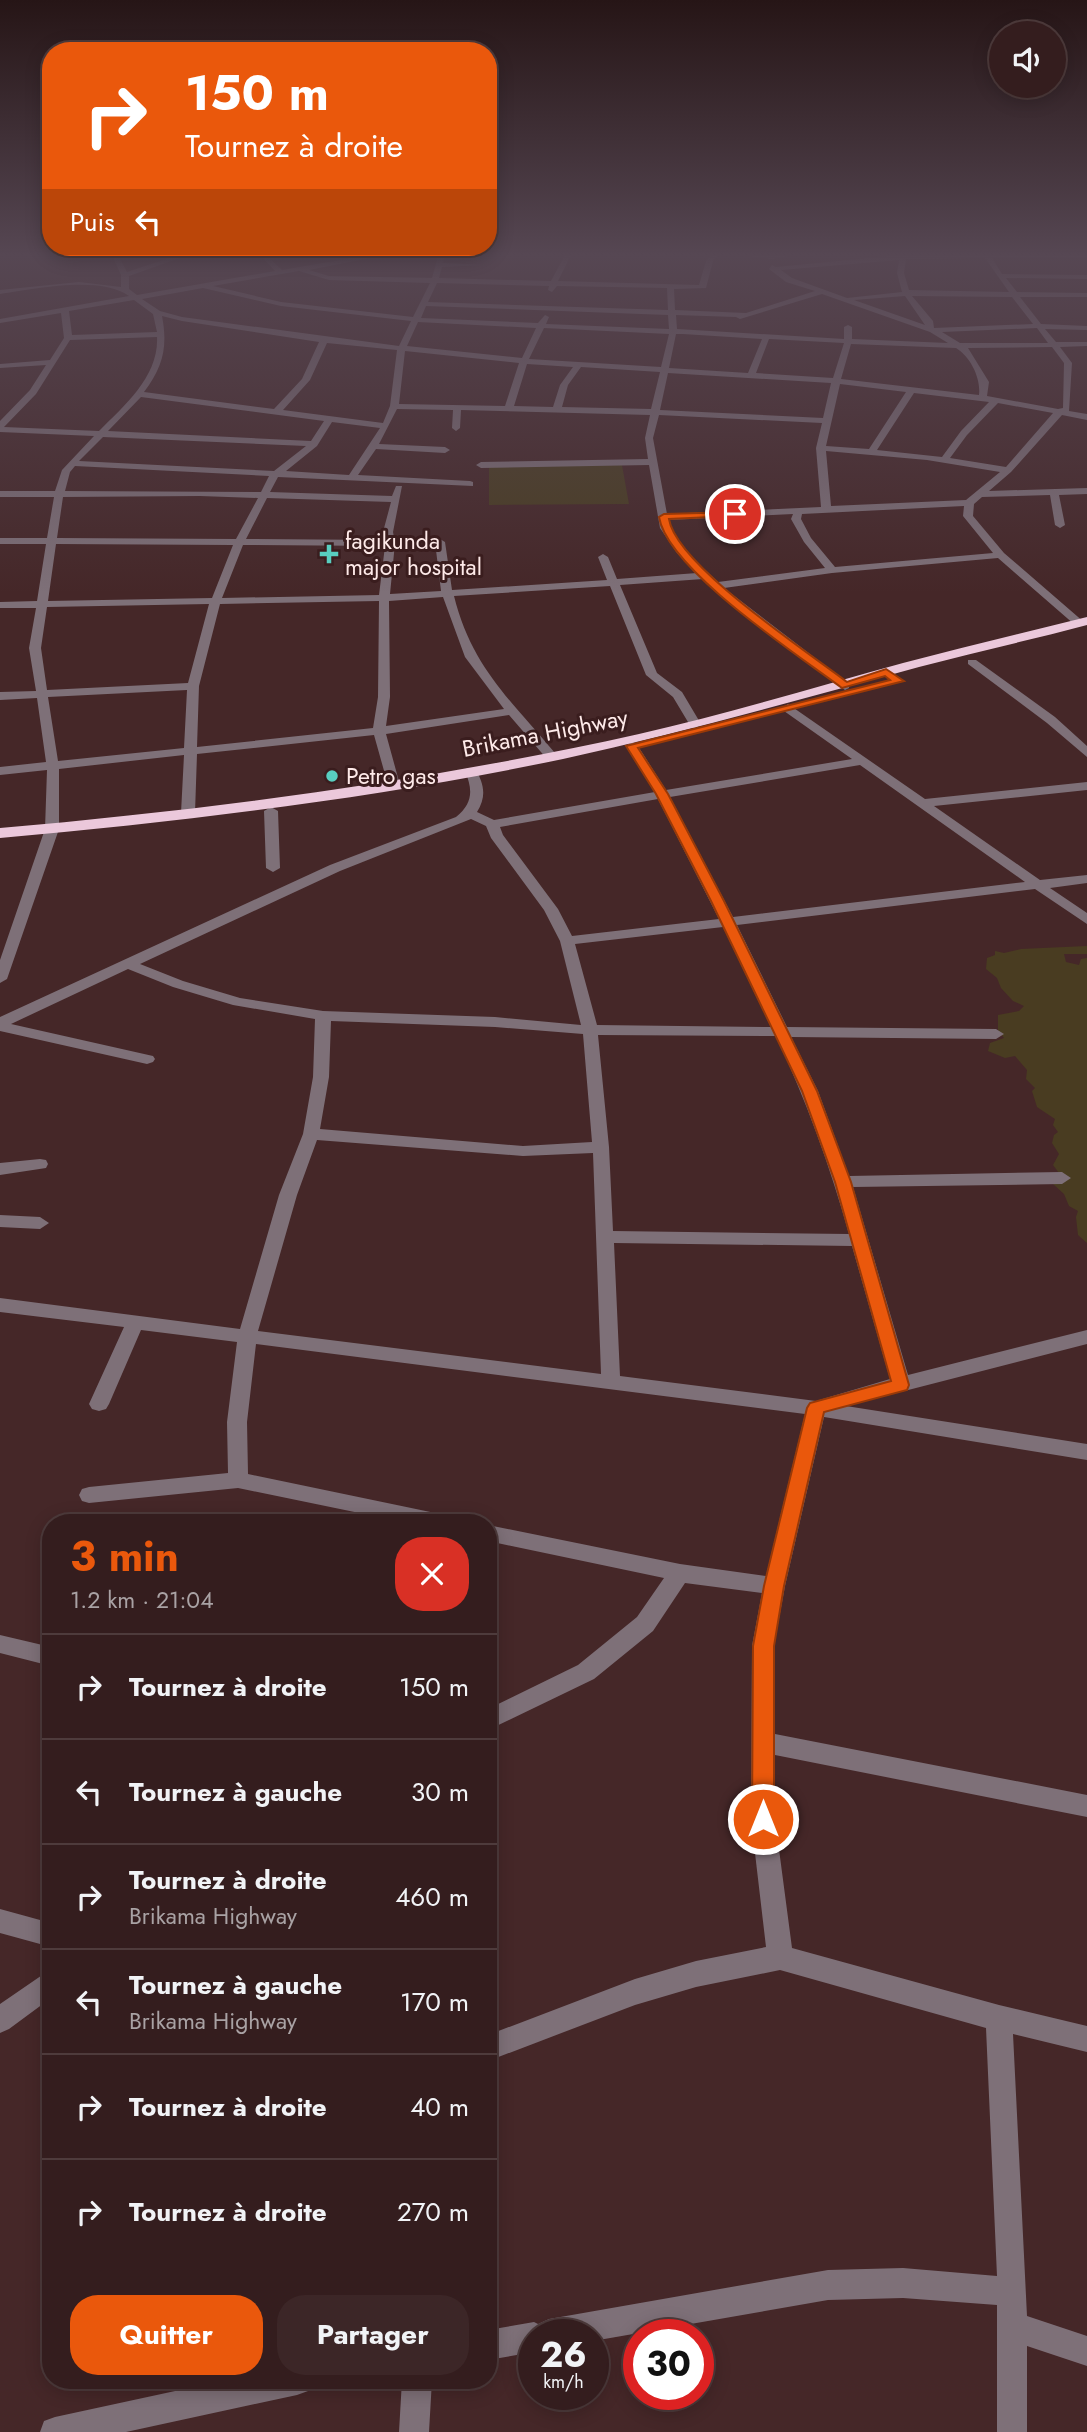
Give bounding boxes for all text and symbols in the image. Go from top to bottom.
map controls [989,21,1066,98]
button: sound [989,21,1066,98]
text: 150 m [185,58,329,128]
icon: right [70,70,161,161]
text: Tournez à droite [185,123,403,169]
text: Puis [70,203,115,241]
icon: left [129,203,167,241]
pin [705,484,765,544]
icon: arrive [716,495,754,533]
place label: fagikunda major hospital [345,524,482,584]
marker: fagikunda major hospital [319,544,339,564]
street label: Brikama Highway [459,700,632,766]
place label: Petro gas [346,759,436,793]
marker: Petro gas [324,768,340,784]
text: 3 min [70,1526,179,1587]
button: close [395,1537,469,1611]
text: 1.2 km · 21:04 [70,1583,214,1617]
icon: right [70,1668,108,1706]
text: Tournez à droite [129,1668,327,1706]
text: 150 m [399,1668,469,1706]
icon: left [70,1773,108,1811]
text: Tournez à gauche [129,1773,342,1811]
text: 30 m [411,1773,469,1811]
position arrow [726,1782,800,1856]
text: Tournez à droite [129,1861,327,1899]
icon: right [70,1878,108,1916]
text: 460 m [395,1878,469,1916]
text: Brikama Highway [129,1899,297,1933]
text: Tournez à gauche [129,1966,342,2004]
icon: left [70,1983,108,2021]
text: 170 m [400,1983,469,2021]
text: Brikama Highway [129,2004,297,2038]
icon: right [70,2088,108,2126]
text: Tournez à droite [129,2088,327,2126]
text: 40 m [410,2088,469,2126]
icon: right [70,2193,108,2231]
text: Tournez à droite [129,2193,327,2231]
text: 270 m [397,2193,469,2231]
button: Quitter [70,2295,263,2375]
button: Partager [277,2295,469,2375]
speed limit sign: 30 [623,2319,714,2410]
text: 26 [540,2330,587,2380]
text: km/h [543,2369,584,2395]

